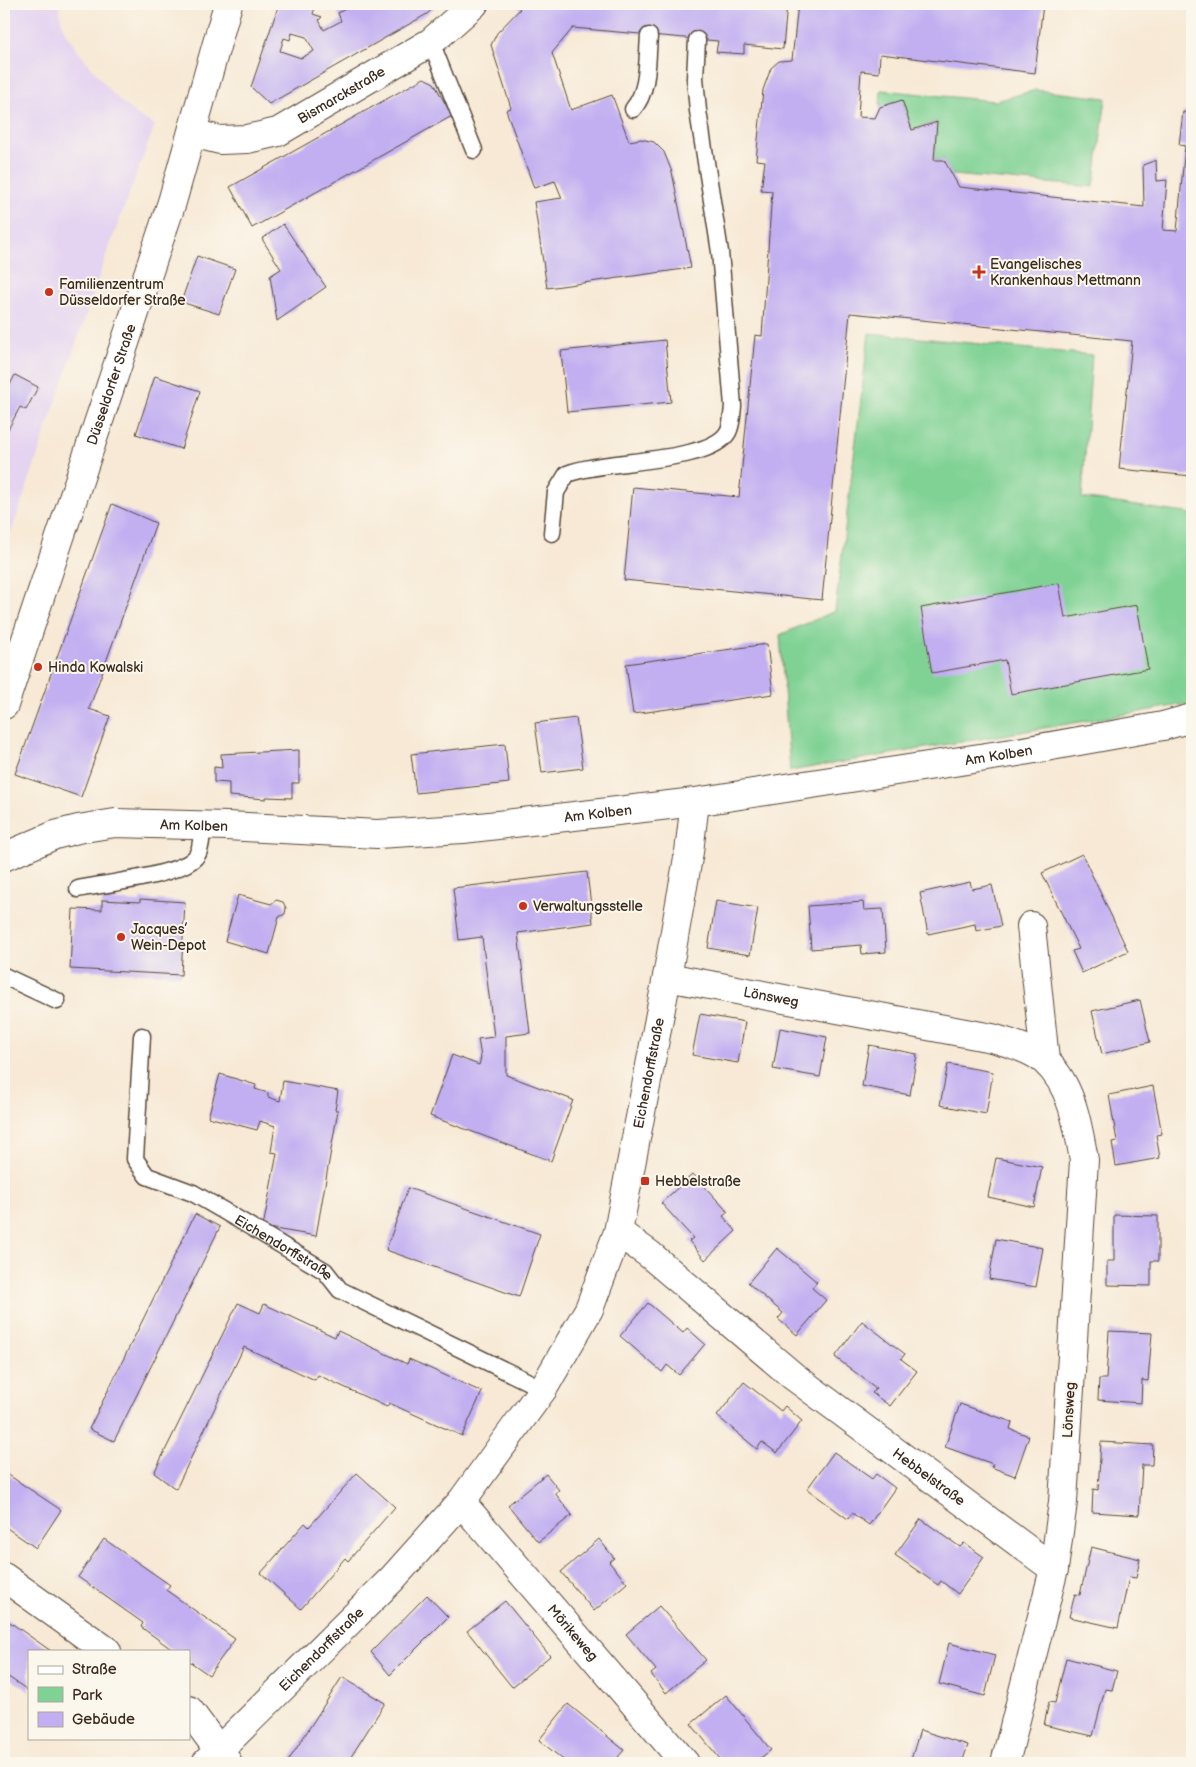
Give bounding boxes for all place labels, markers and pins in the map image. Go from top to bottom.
place label: Evangelisches Krankenhaus Mettmann [990,256,1141,289]
marker: Evangelisches Krankenhaus Mettmann [972,265,986,279]
place label: Familienzentrum Düsseldorfer Straße [59,276,186,309]
marker: Familienzentrum Düsseldorfer Straße [43,286,55,298]
place label: Hinda Kowalski [48,659,143,676]
marker: Hinda Kowalski [32,661,44,673]
place label: Verwaltungsstelle [533,898,643,915]
marker: Verwaltungsstelle [517,900,529,912]
place label: Jacques’ Wein-Depot [131,921,207,954]
marker: Jacques’ Wein-Depot [115,931,127,943]
place label: Hebbelstraße [655,1173,741,1190]
marker: Hebbelstraße [639,1175,651,1187]

